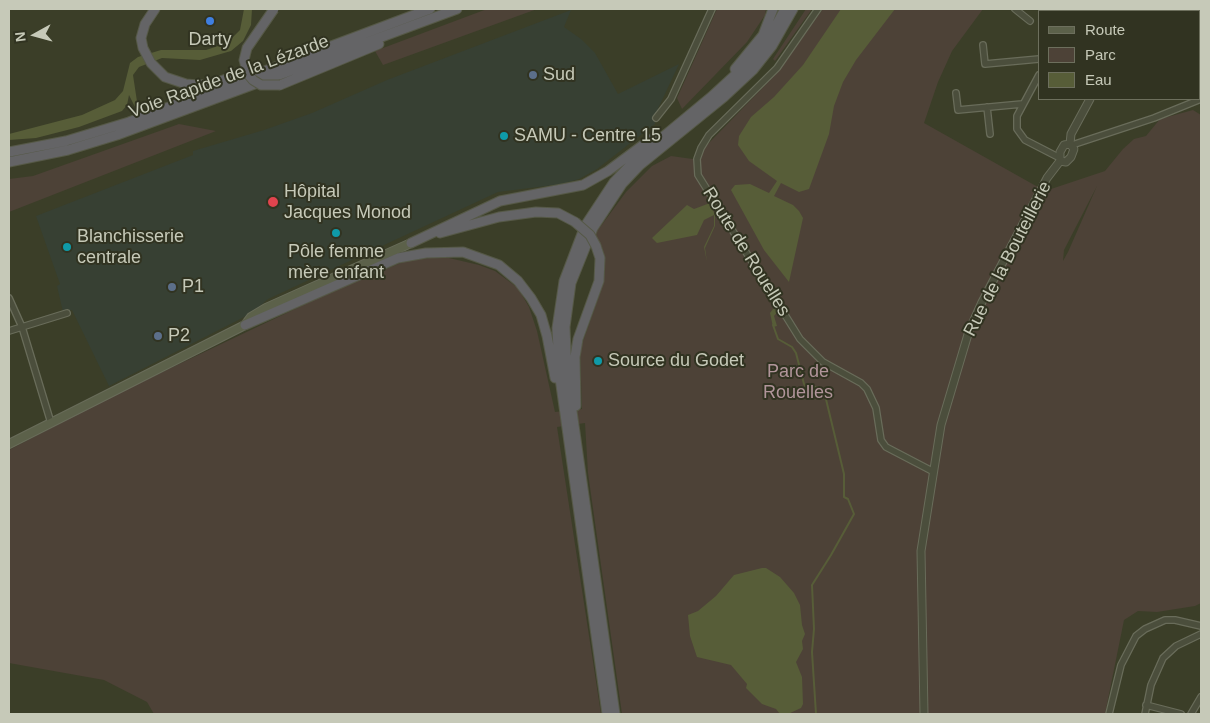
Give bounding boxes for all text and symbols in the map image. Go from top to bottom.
north arrow [10,10,60,60]
legend [1038,10,1200,100]
marker: Darty [204,15,216,27]
text: Route [1085,21,1125,38]
place label: Darty [188,29,232,51]
text: N [12,31,29,43]
street label: Voie Rapide de la Lézarde [126,31,332,123]
text: Parc [1085,46,1116,63]
place label: Sud [543,64,575,86]
marker: Sud [527,69,539,81]
text: Eau [1085,71,1112,88]
place label: SAMU - Centre 15 [514,125,661,147]
marker: SAMU - Centre 15 [498,130,510,142]
street label: Rue de la Bouteillerie [960,178,1056,340]
place label: Hôpital Jacques Monod [284,181,411,223]
street label: Route de Rouelles [698,183,794,321]
marker: Hôpital Jacques Monod [266,195,280,209]
place label: Blanchisserie centrale [77,226,184,268]
marker: Pôle femme mère enfant [330,227,342,239]
marker: Blanchisserie centrale [61,241,73,253]
place label: Pôle femme mère enfant [288,241,384,284]
place label: P1 [182,276,204,298]
marker: P1 [166,281,178,293]
place label: P2 [168,325,190,347]
marker: P2 [152,330,164,342]
place label: Source du Godet [608,350,744,372]
marker: Source du Godet [592,355,604,367]
park label: Parc de Rouelles [763,361,833,404]

